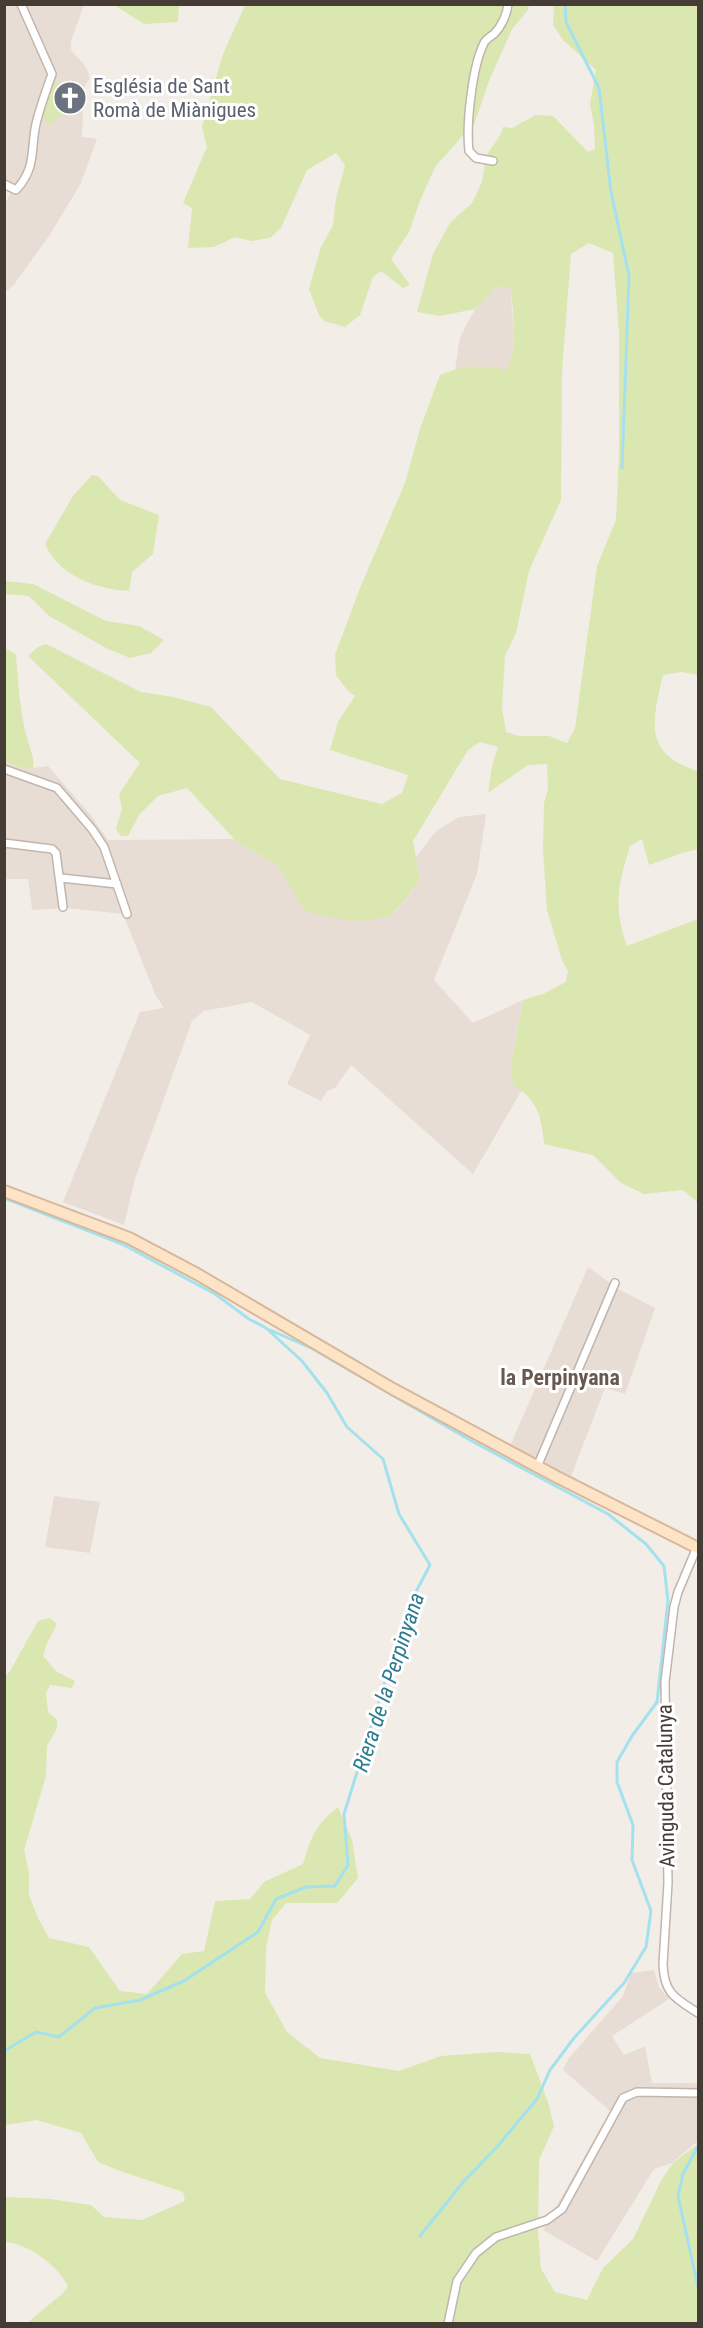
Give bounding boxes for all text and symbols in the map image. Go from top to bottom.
place label: Església de Sant Romà de Miànigues [93,74,256,122]
church icon: Església de Sant Romà de Miànigues [52,80,88,116]
district label: la Perpinyana [500,1365,620,1390]
water label: Riera de la Perpinyana [348,1590,429,1775]
street label: Avinguda Catalunya [653,1704,679,1868]

